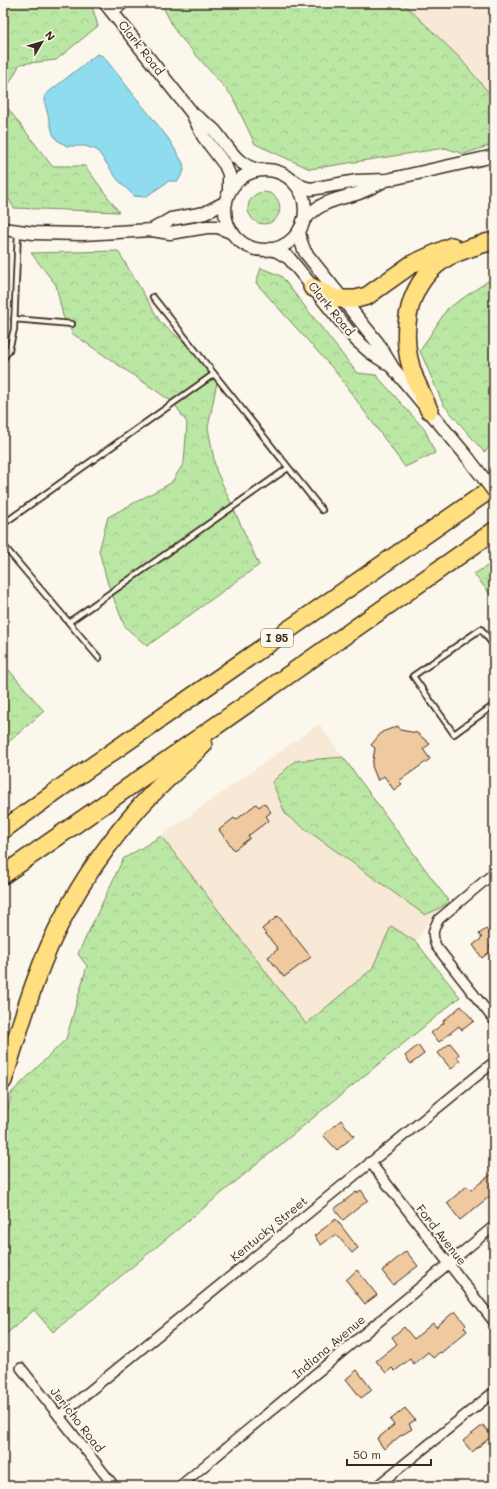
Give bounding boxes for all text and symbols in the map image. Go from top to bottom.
street label: Clark Road [115,17,168,78]
north arrow [22,22,62,62]
text: N [42,28,59,43]
street label: Clark Road [305,278,359,339]
road number: I 95 [261,629,293,647]
street label: Kentucky Street [226,1192,310,1264]
street label: Ford Avenue [413,1201,471,1268]
street label: Indiana Avenue [289,1311,368,1381]
street label: Jericho Road [47,1384,108,1456]
scale bar [347,1441,431,1467]
text: 50 m [353,1446,381,1462]

